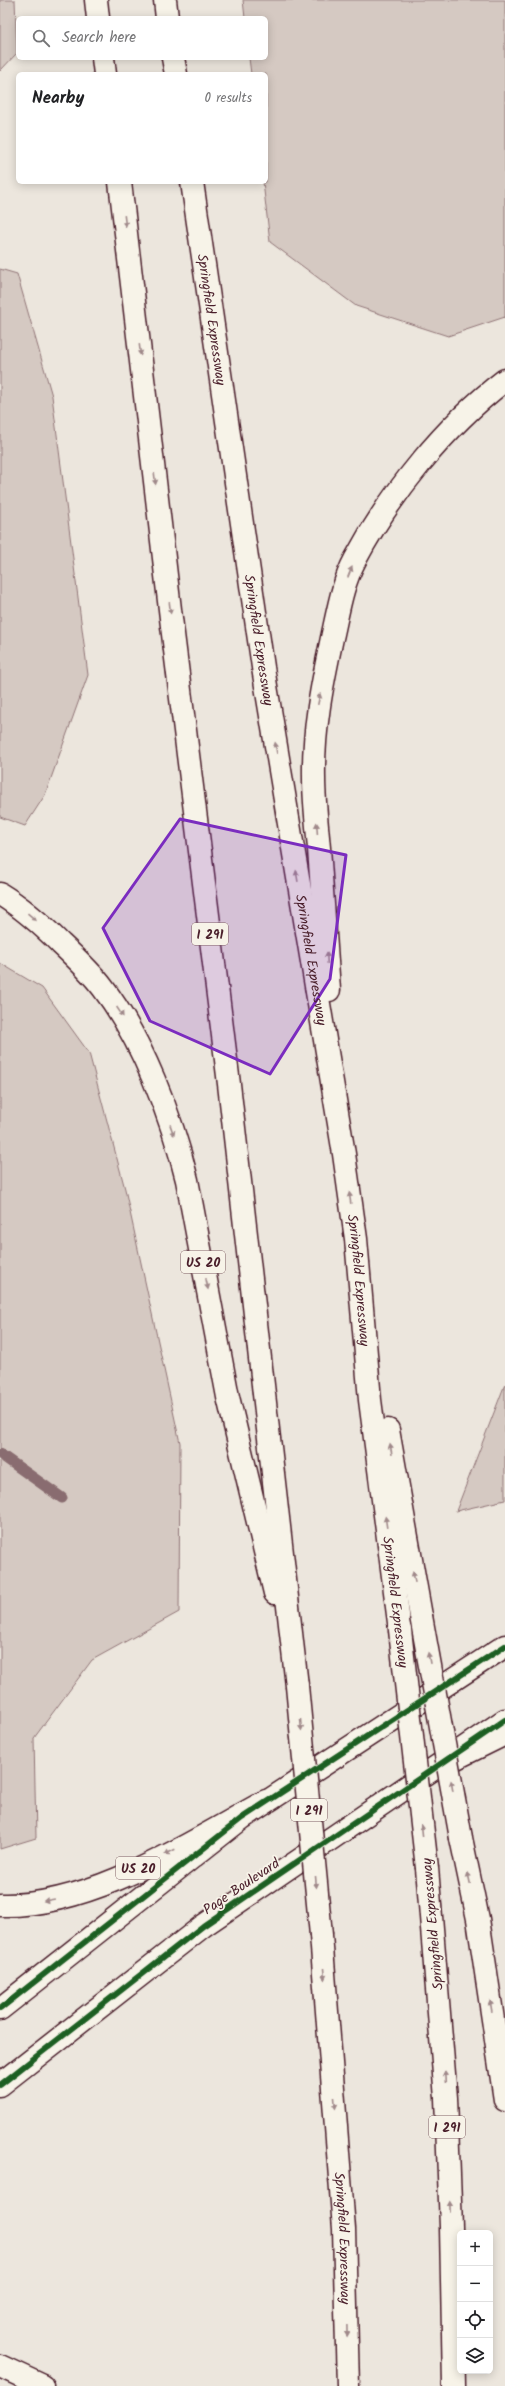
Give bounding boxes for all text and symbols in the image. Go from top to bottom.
search box [16,16,268,60]
text: Search here [62,26,136,50]
icon: search [30,27,52,49]
text: Nearby [32,85,84,112]
text: 0 results [205,88,252,109]
one-way arrow [121,215,128,227]
street label: Springfield Expressway [191,253,232,387]
one-way arrow [136,344,143,356]
one-way arrow [151,473,158,485]
one-way arrow [347,566,353,578]
street label: Springfield Expressway [238,573,279,708]
one-way arrow [167,602,173,614]
one-way arrow [317,693,323,705]
one-way arrow [273,742,279,754]
one-way arrow [314,822,321,834]
one-way arrow [294,870,300,882]
street label: Springfield Expressway [289,893,332,1028]
one-way arrow [26,912,37,921]
road number: I 291 [192,923,228,945]
one-way arrow [323,952,330,964]
one-way arrow [116,1006,123,1018]
one-way arrow [170,1125,176,1137]
one-way arrow [347,1192,353,1204]
street label: Springfield Expressway [341,1213,375,1348]
road number: US 20 [181,1251,225,1273]
one-way arrow [205,1278,211,1290]
one-way arrow [388,1443,394,1455]
one-way arrow [382,1516,389,1528]
street label: Springfield Expressway [376,1535,414,1670]
one-way arrow [411,1571,417,1583]
one-way arrow [426,1652,432,1664]
one-way arrow [297,1719,304,1731]
one-way arrow [448,1780,454,1792]
road number: I 291 [291,1799,327,1821]
one-way arrow [419,1824,426,1836]
one-way arrow [164,1849,175,1856]
street label: Page Boulevard [199,1852,285,1921]
road number: US 20 [116,1857,160,1879]
street label: Springfield Expressway [416,1857,450,1991]
one-way arrow [466,1872,472,1885]
one-way arrow [312,1876,319,1888]
one-way arrow [43,1897,55,1903]
one-way arrow [321,1968,328,1980]
one-way arrow [488,2000,494,2013]
one-way arrow [441,2071,448,2083]
one-way arrow [331,2097,338,2109]
road number: I 291 [429,2116,465,2138]
street label: Springfield Expressway [328,2171,356,2305]
one-way arrow [447,2201,454,2213]
map controls [457,2230,493,2374]
button: + [457,2230,493,2266]
button: − [457,2266,493,2302]
button: locate [457,2302,493,2338]
one-way arrow [344,2325,350,2338]
button: layers [457,2338,493,2374]

